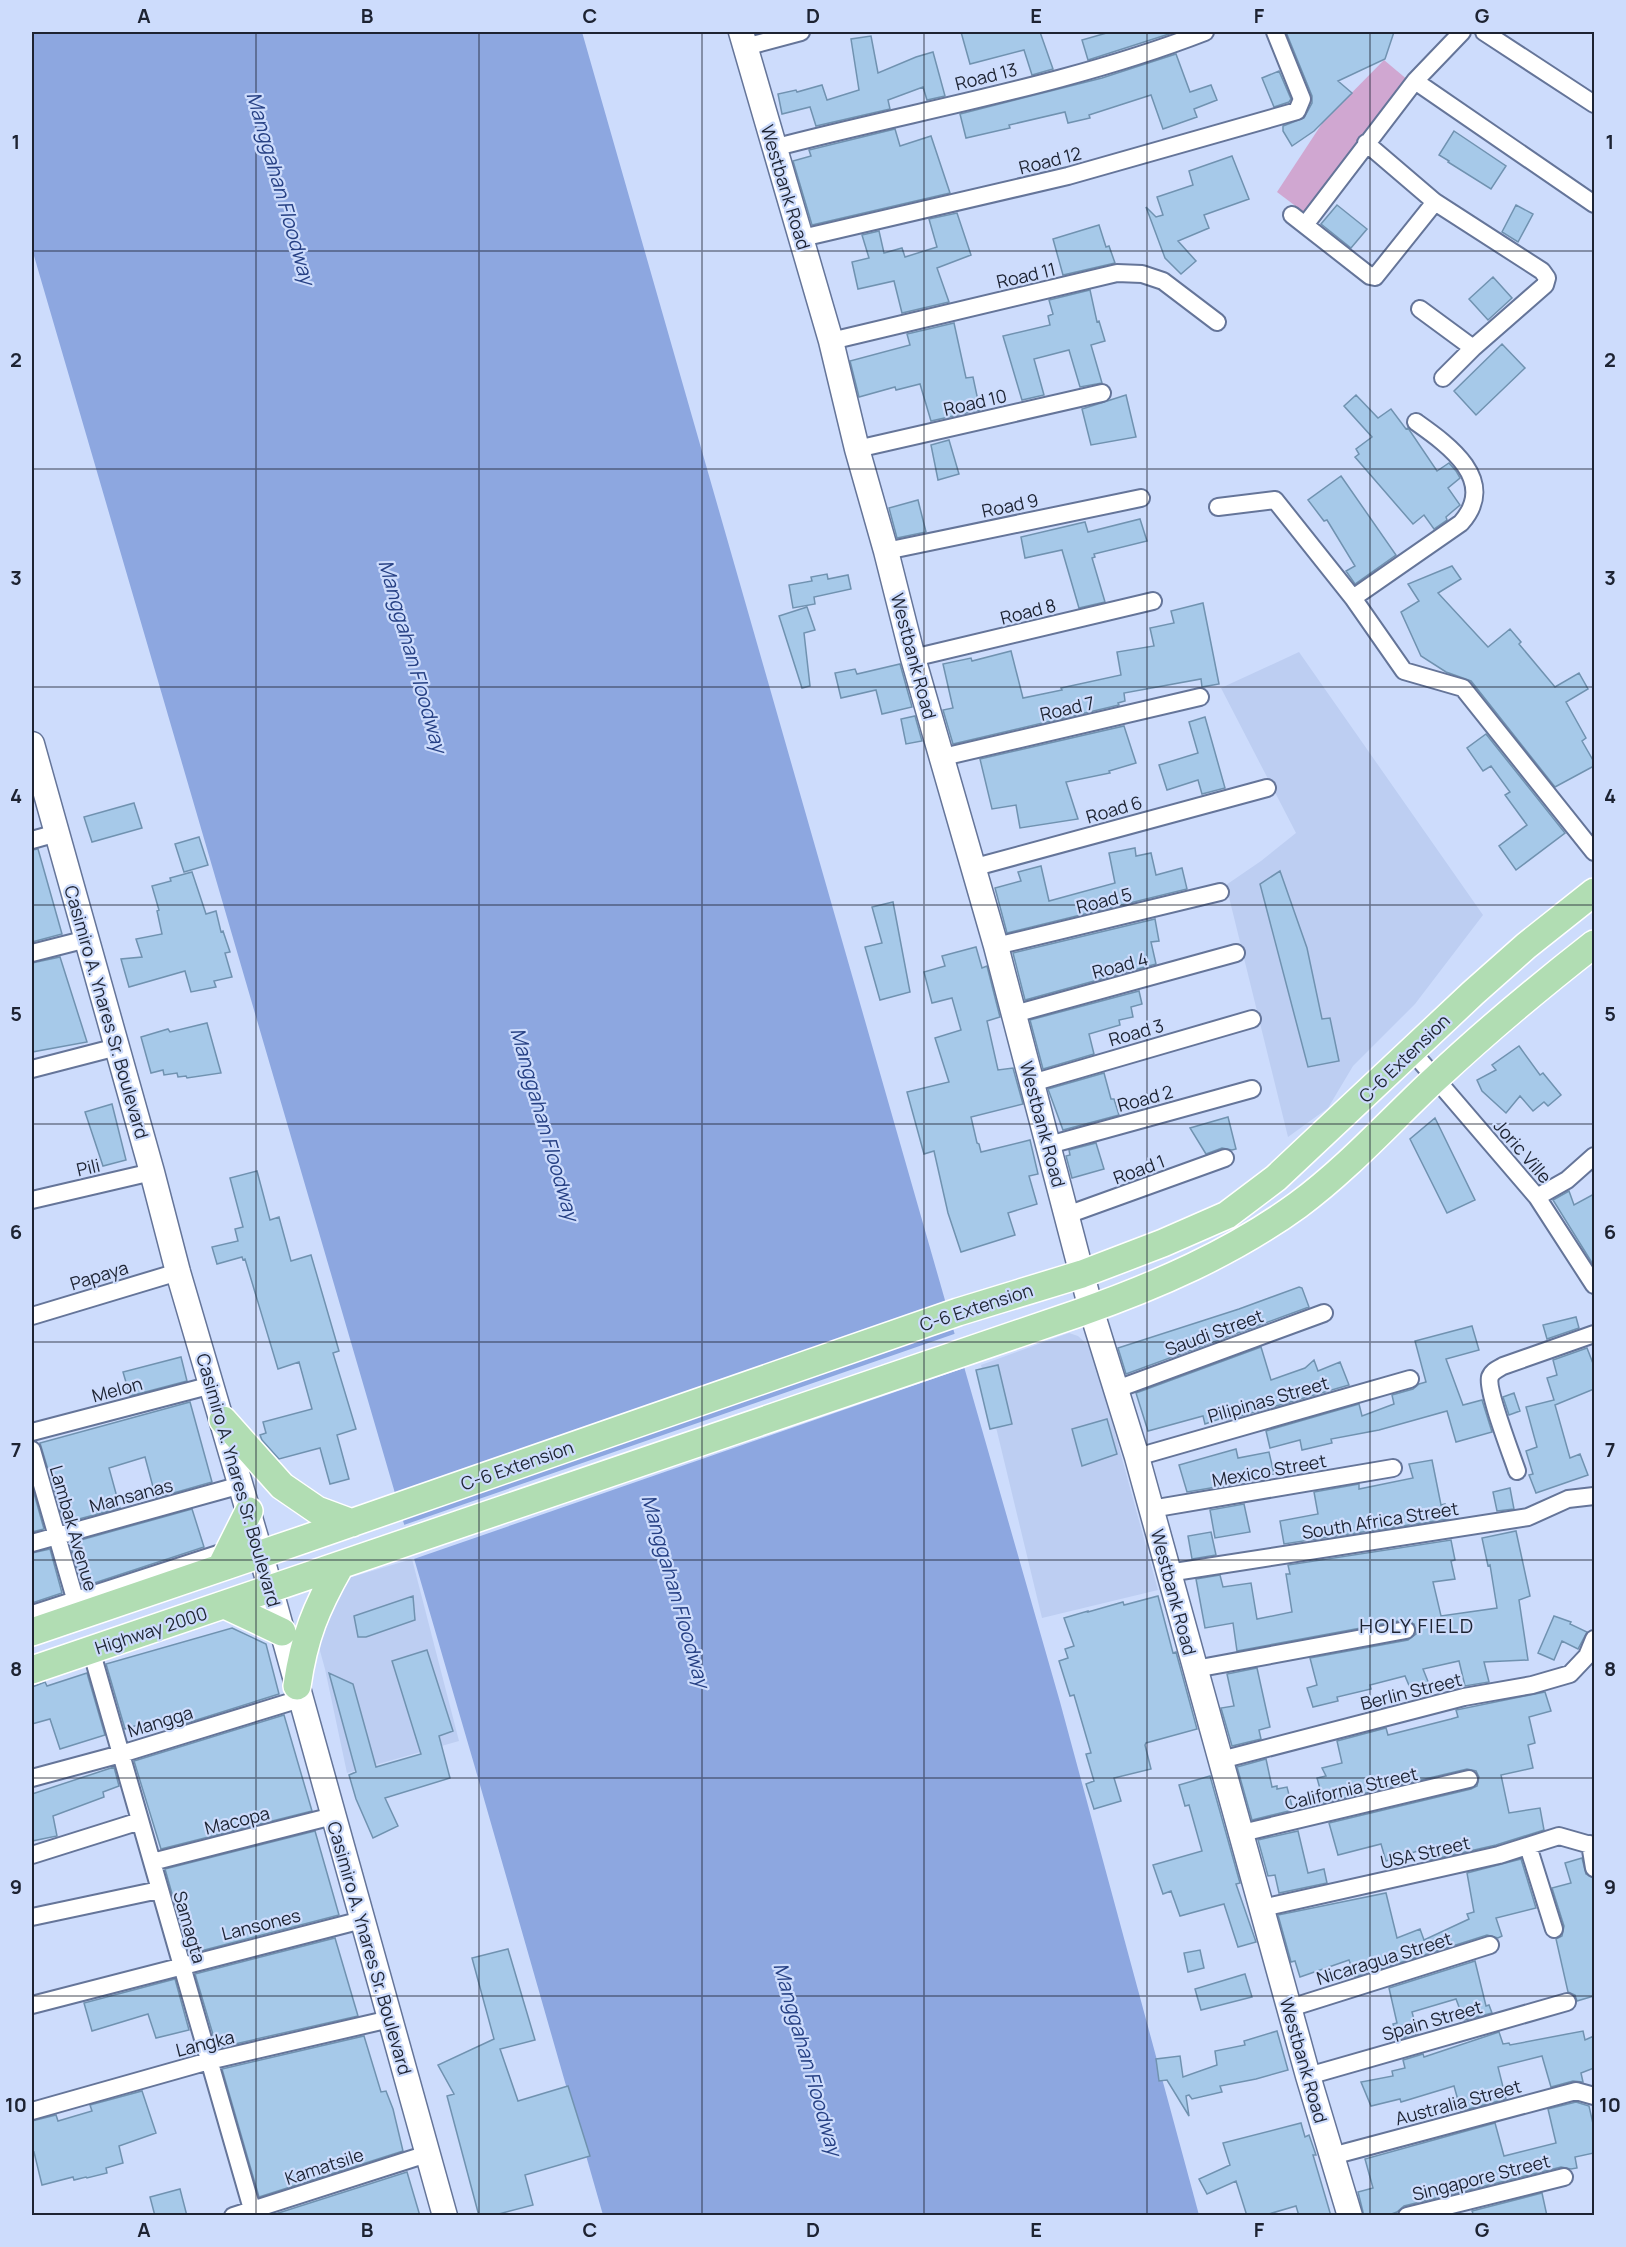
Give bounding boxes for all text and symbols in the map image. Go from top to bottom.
text: A [137,2,151,29]
text: B [361,2,374,29]
text: C [583,2,597,29]
text: D [806,2,820,29]
text: E [1030,2,1042,29]
text: F [1254,2,1265,29]
text: G [1475,2,1490,29]
street label: Road 13 [952,57,1020,95]
water label: Manggahan Floodway [241,88,322,290]
street label: Westbank Road [756,122,816,252]
text: 1 [12,128,20,155]
text: 1 [1606,128,1614,155]
street label: Road 12 [1016,141,1084,179]
street label: Road 11 [994,257,1058,293]
text: 2 [10,346,22,373]
text: 2 [1604,346,1616,373]
street label: Road 10 [941,383,1009,421]
street label: Road 9 [979,487,1041,523]
water label: Manggahan Floodway [373,556,454,758]
text: 3 [10,564,22,591]
text: 3 [1604,564,1616,591]
street label: Westbank Road [886,590,942,722]
street label: Road 8 [998,592,1058,630]
street label: Road 7 [1037,690,1097,726]
text: 4 [10,782,22,809]
text: 4 [1604,782,1616,809]
street label: Road 6 [1083,790,1145,828]
street label: Road 5 [1074,882,1134,918]
street label: Casimiro A. Ynares Sr. Boulevard [59,883,155,1141]
street label: Road 4 [1089,946,1151,984]
text: 5 [10,1000,22,1027]
text: 5 [1604,1000,1616,1027]
street label: C-6 Extension [1353,1008,1455,1108]
street label: Road 3 [1106,1013,1166,1051]
water label: Manggahan Floodway [505,1024,586,1226]
street label: Westbank Road [1015,1058,1071,1190]
street label: Road 2 [1115,1079,1175,1117]
street label: Joric Ville [1489,1114,1557,1188]
street label: Road 1 [1110,1149,1168,1189]
street label: Pili [74,1153,102,1181]
text: 6 [10,1218,22,1245]
text: 6 [1604,1218,1616,1245]
street label: Papaya [67,1255,131,1295]
street label: C-6 Extension [916,1277,1036,1337]
street label: Saudi Street [1161,1303,1267,1361]
street label: Casimiro A. Ynares Sr. Boulevard [191,1351,287,1609]
street label: Pilipinas Street [1205,1370,1331,1428]
street label: Melon [89,1371,145,1407]
street label: C-6 Extension [457,1434,577,1496]
text: 7 [11,1436,21,1463]
text: 7 [1605,1436,1615,1463]
street label: Mexico Street [1210,1448,1328,1492]
street label: Lambak Avenue [45,1463,103,1593]
street label: Mansanas [87,1472,175,1518]
water label: Manggahan Floodway [636,1491,717,1693]
street label: South Africa Street [1300,1496,1460,1544]
street label: Westbank Road [1146,1526,1202,1658]
street label: Highway 2000 [92,1601,210,1659]
district label: HOLY FIELD [1359,1612,1475,1639]
text: 8 [10,1655,22,1682]
text: 8 [1604,1655,1616,1682]
street label: Berlin Street [1358,1667,1464,1715]
street label: Mangga [124,1700,196,1742]
street label: California Street [1282,1761,1420,1815]
street label: Macopa [202,1800,272,1840]
street label: Casimiro A. Ynares Sr. Boulevard [322,1819,418,2077]
street label: USA Street [1378,1830,1472,1874]
text: 9 [10,1873,22,1900]
text: 9 [1604,1873,1616,1900]
street label: Samagta [168,1888,212,1966]
street label: Lansones [219,1903,303,1945]
street label: Nicaragua Street [1313,1926,1455,1990]
water label: Manggahan Floodway [768,1959,849,2161]
street label: Westbank Road [1275,1994,1333,2126]
street label: Spain Street [1379,1994,1485,2046]
street label: Langka [173,2024,237,2062]
street label: Australia Street [1392,2074,1524,2130]
text: 10 [5,2091,27,2118]
text: 10 [1599,2091,1621,2118]
street label: Kamatsile [282,2142,366,2190]
street label: Singapore Street [1410,2148,1552,2206]
text: A [137,2216,151,2243]
text: B [361,2216,374,2243]
text: C [583,2216,597,2243]
text: D [806,2216,820,2243]
text: E [1030,2216,1042,2243]
text: F [1254,2216,1265,2243]
text: G [1475,2216,1490,2243]

